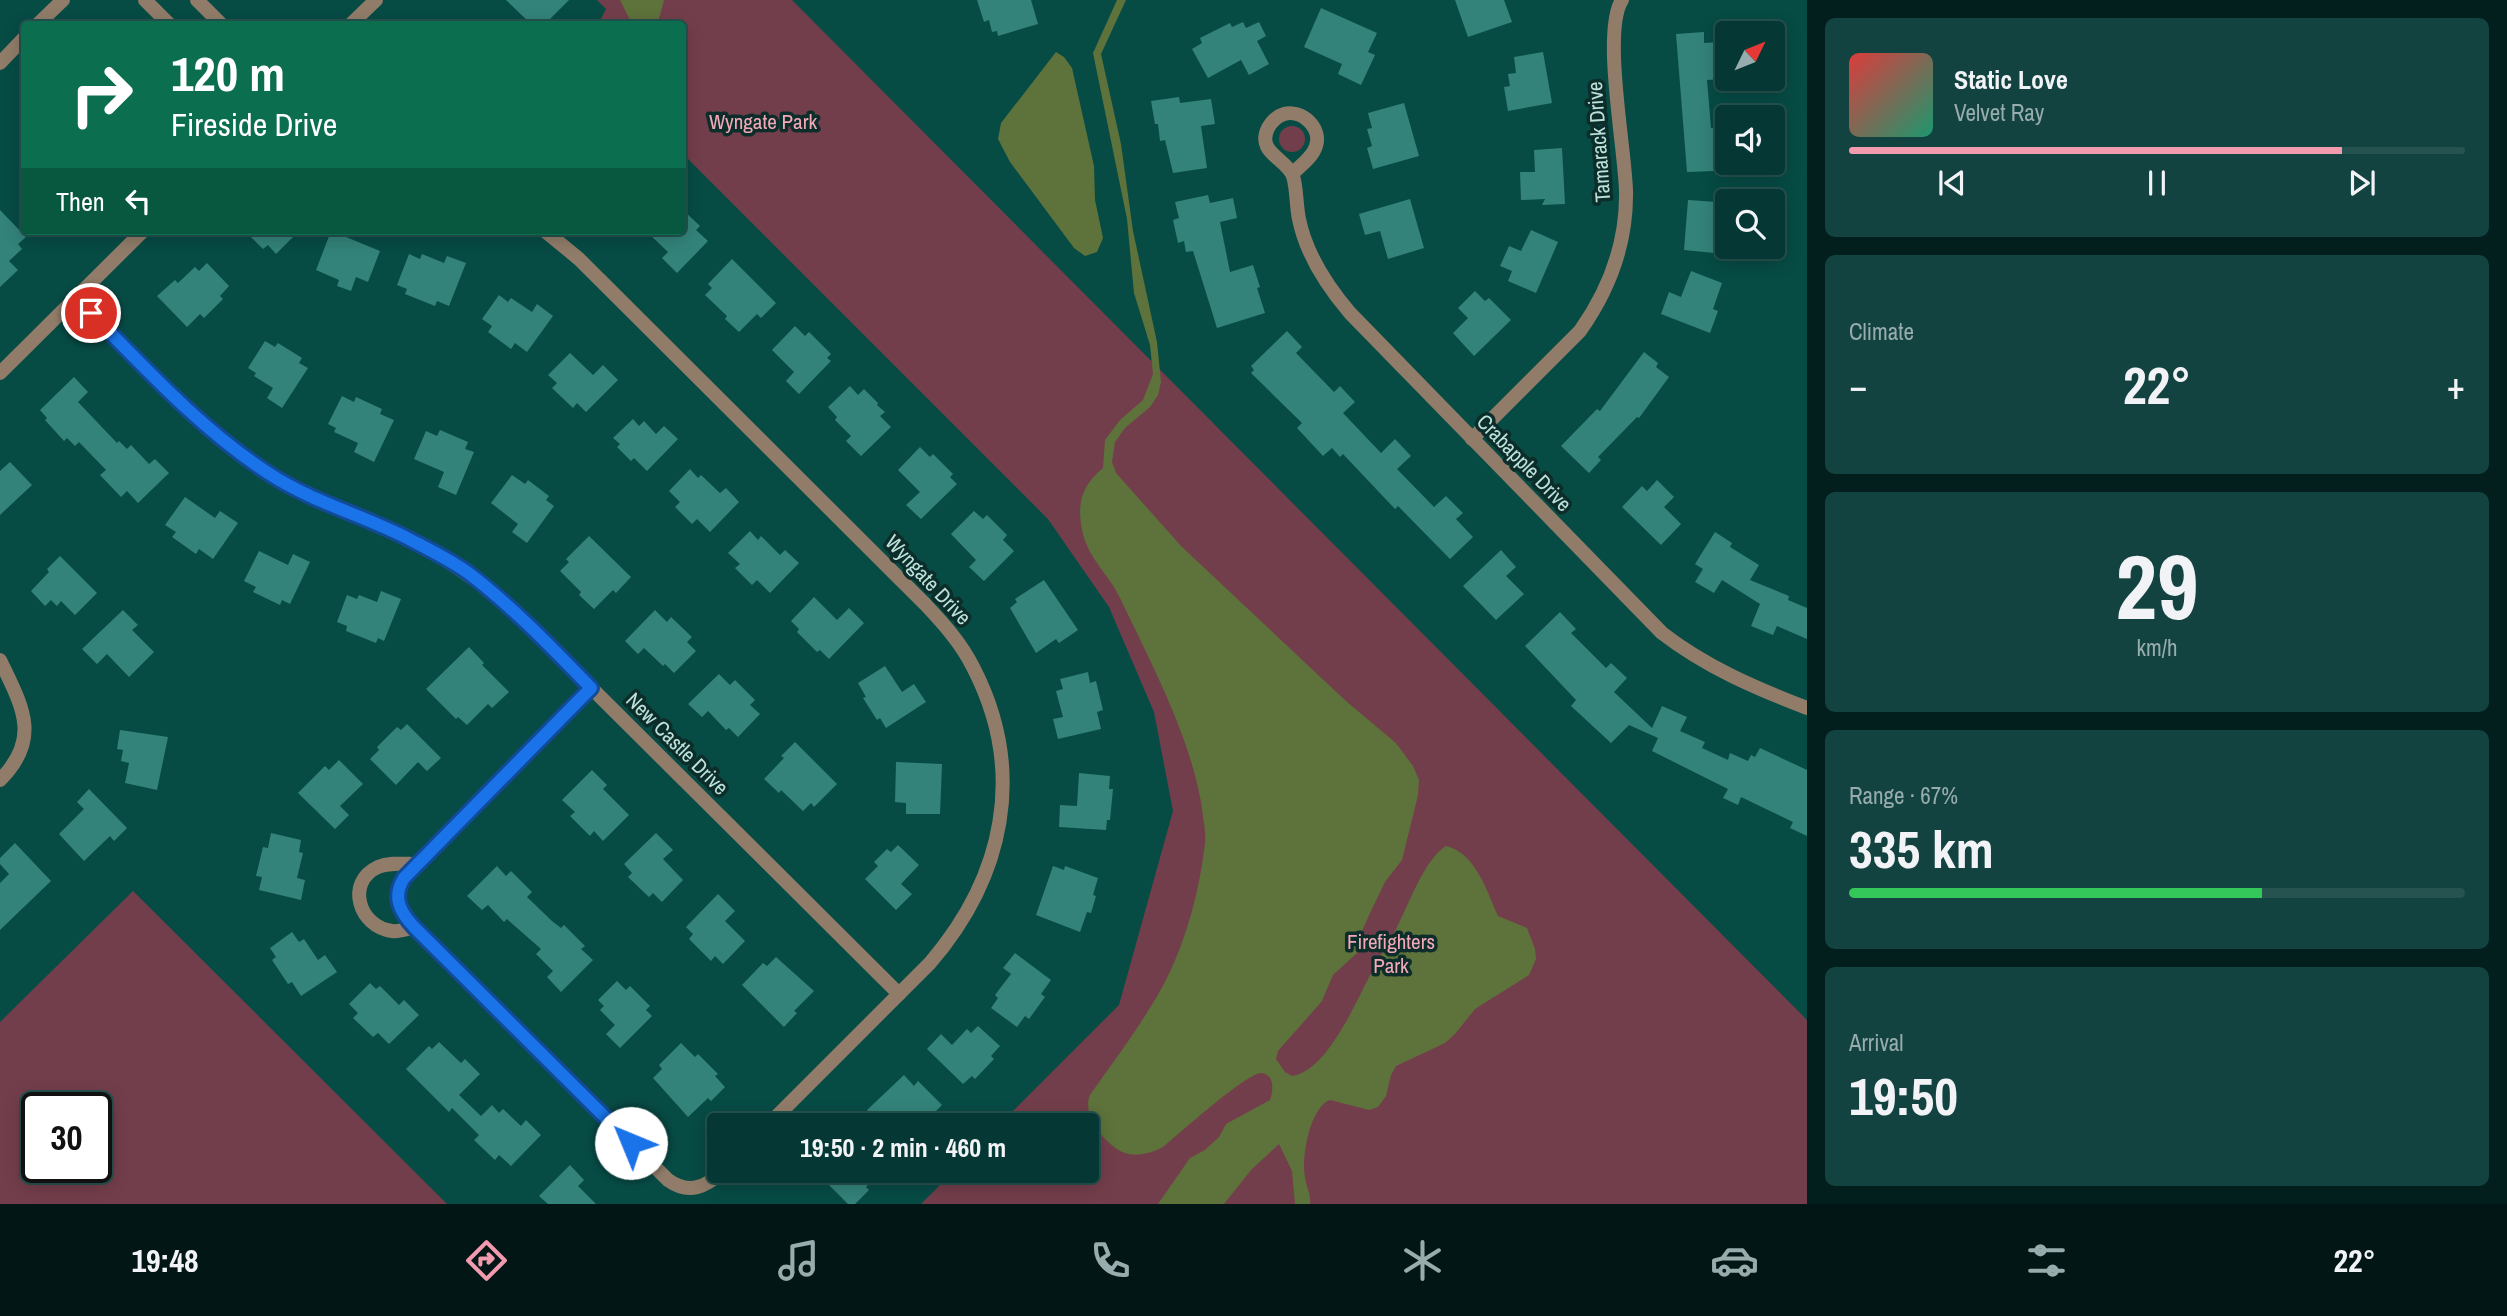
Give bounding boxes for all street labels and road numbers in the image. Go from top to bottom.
street label: Tamarack Drive [1580,81,1617,203]
street label: Crabapple Drive [1470,407,1578,518]
street label: Wyngate Drive [879,528,978,631]
street label: New Castle Drive [620,686,735,801]

